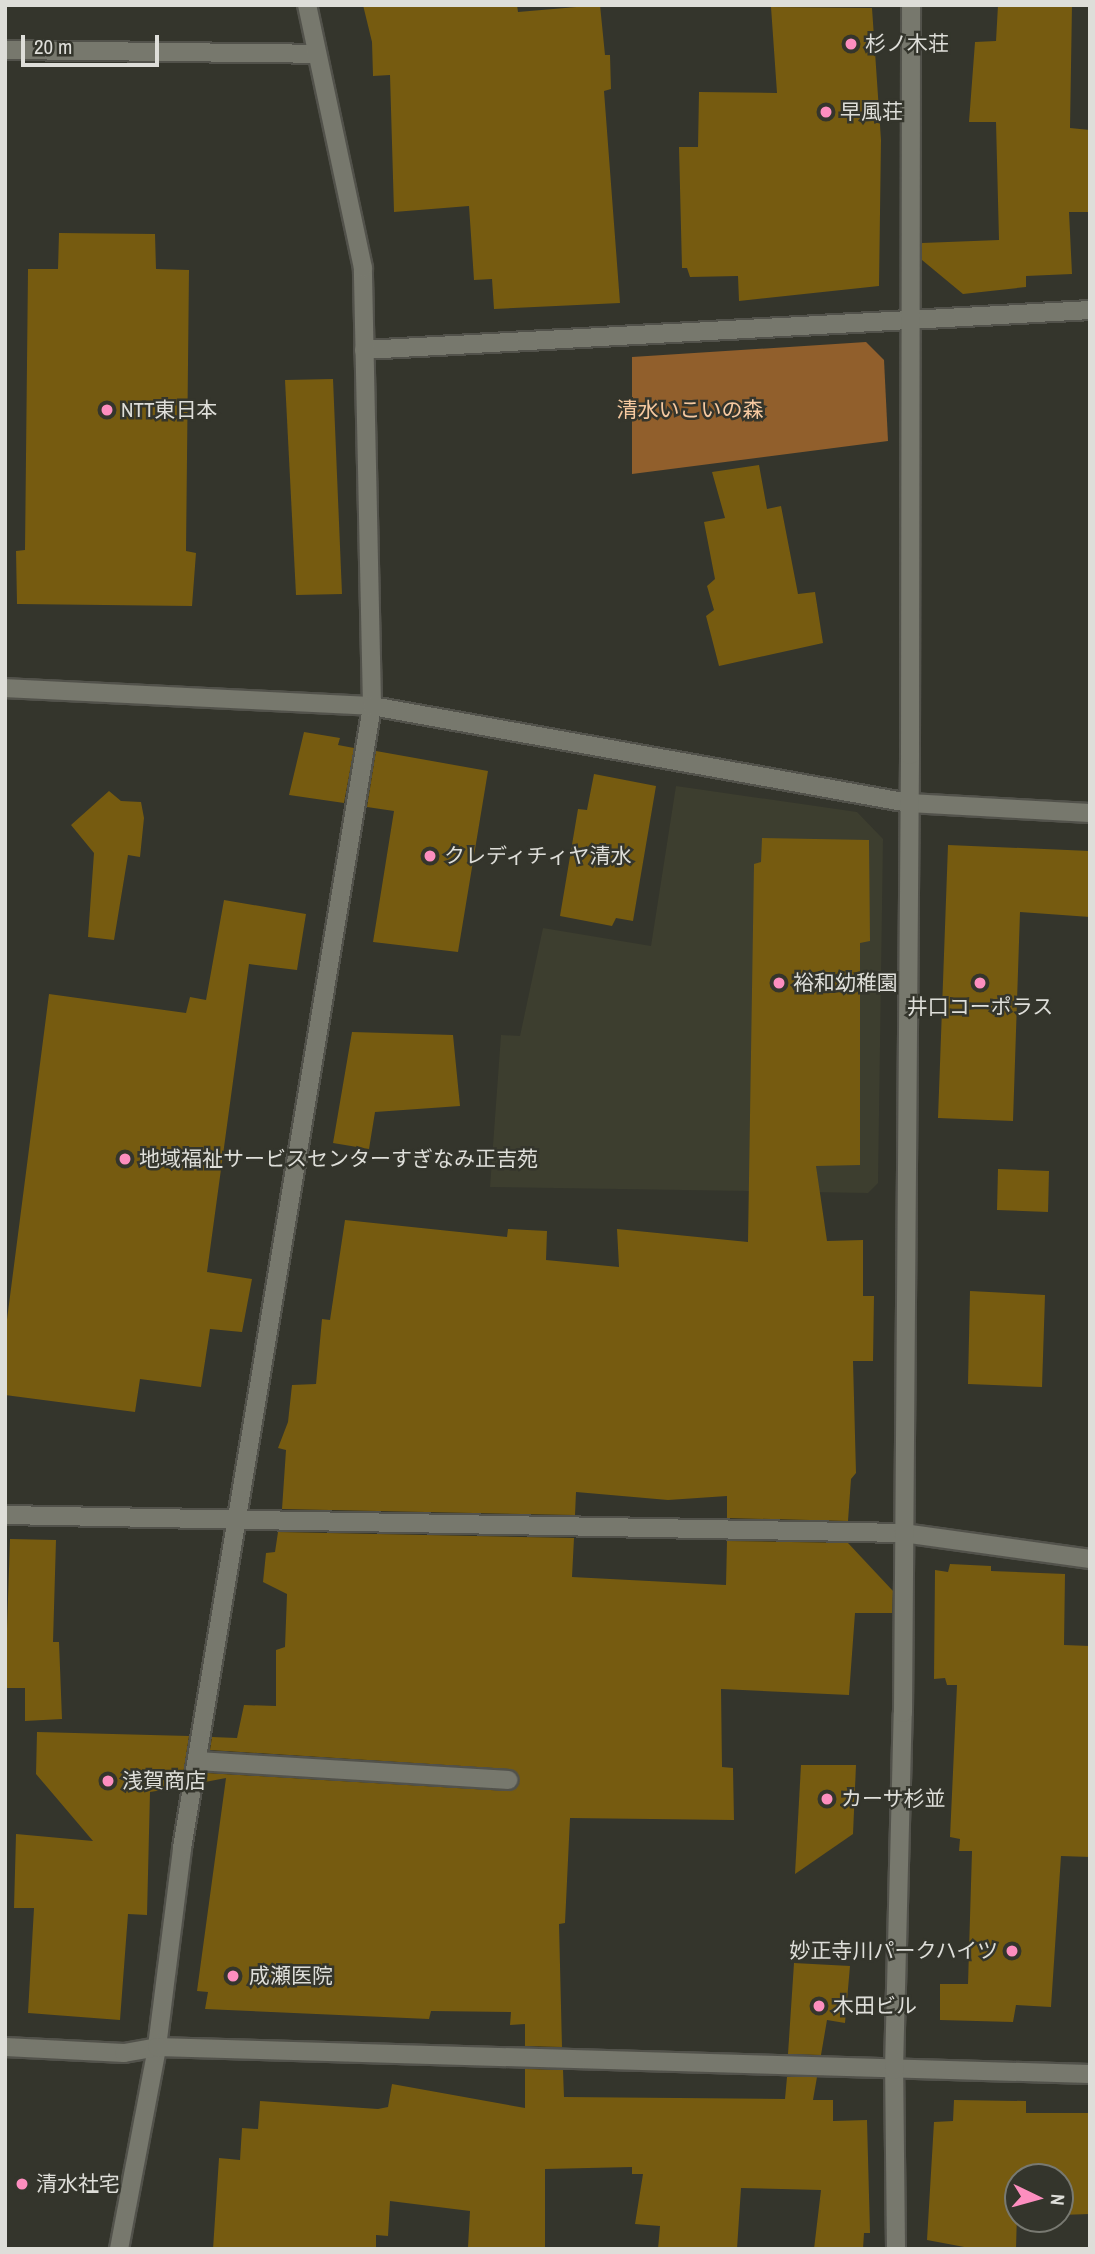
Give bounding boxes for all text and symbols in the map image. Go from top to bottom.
scale bar [24,21,163,65]
place label: 杉ノ木荘 [865,31,949,57]
text: 20 m [34,32,72,61]
marker: 杉ノ木荘 [843,36,859,52]
place label: 早風荘 [840,99,903,125]
marker: 早風荘 [818,104,834,120]
place label: NTT東日本 [121,397,217,423]
park label: 清水いこいの森 [617,397,763,423]
marker: NTT東日本 [99,402,115,418]
place label: クレディチィヤ清水 [444,843,633,869]
marker: クレディチィヤ清水 [422,848,438,864]
place label: 裕和幼稚園 [793,970,898,996]
marker: 裕和幼稚園 [771,975,787,991]
marker: 井口コーポラス [972,975,988,991]
place label: 井口コーポラス [907,994,1053,1020]
place label: 地域福祉サービスセンターすぎなみ正吉苑 [139,1146,538,1172]
marker: 地域福祉サービスセンターすぎなみ正吉苑 [117,1151,133,1167]
place label: 浅賀商店 [122,1768,206,1794]
marker: 浅賀商店 [100,1773,116,1789]
place label: カーサ杉並 [841,1786,946,1812]
marker: カーサ杉並 [819,1791,835,1807]
place label: 妙正寺川パークハイツ [788,1938,998,1964]
marker: 妙正寺川パークハイツ [1004,1943,1020,1959]
place label: 成瀬医院 [249,1963,333,1989]
marker: 成瀬医院 [223,1966,243,1986]
place label: 木田ビル [833,1993,917,2019]
marker: 木田ビル [811,1998,827,2014]
north arrow [1004,2163,1074,2233]
place label: 清水社宅 [36,2171,120,2197]
marker: 清水社宅 [14,2176,30,2192]
text: N [1044,2193,1071,2206]

